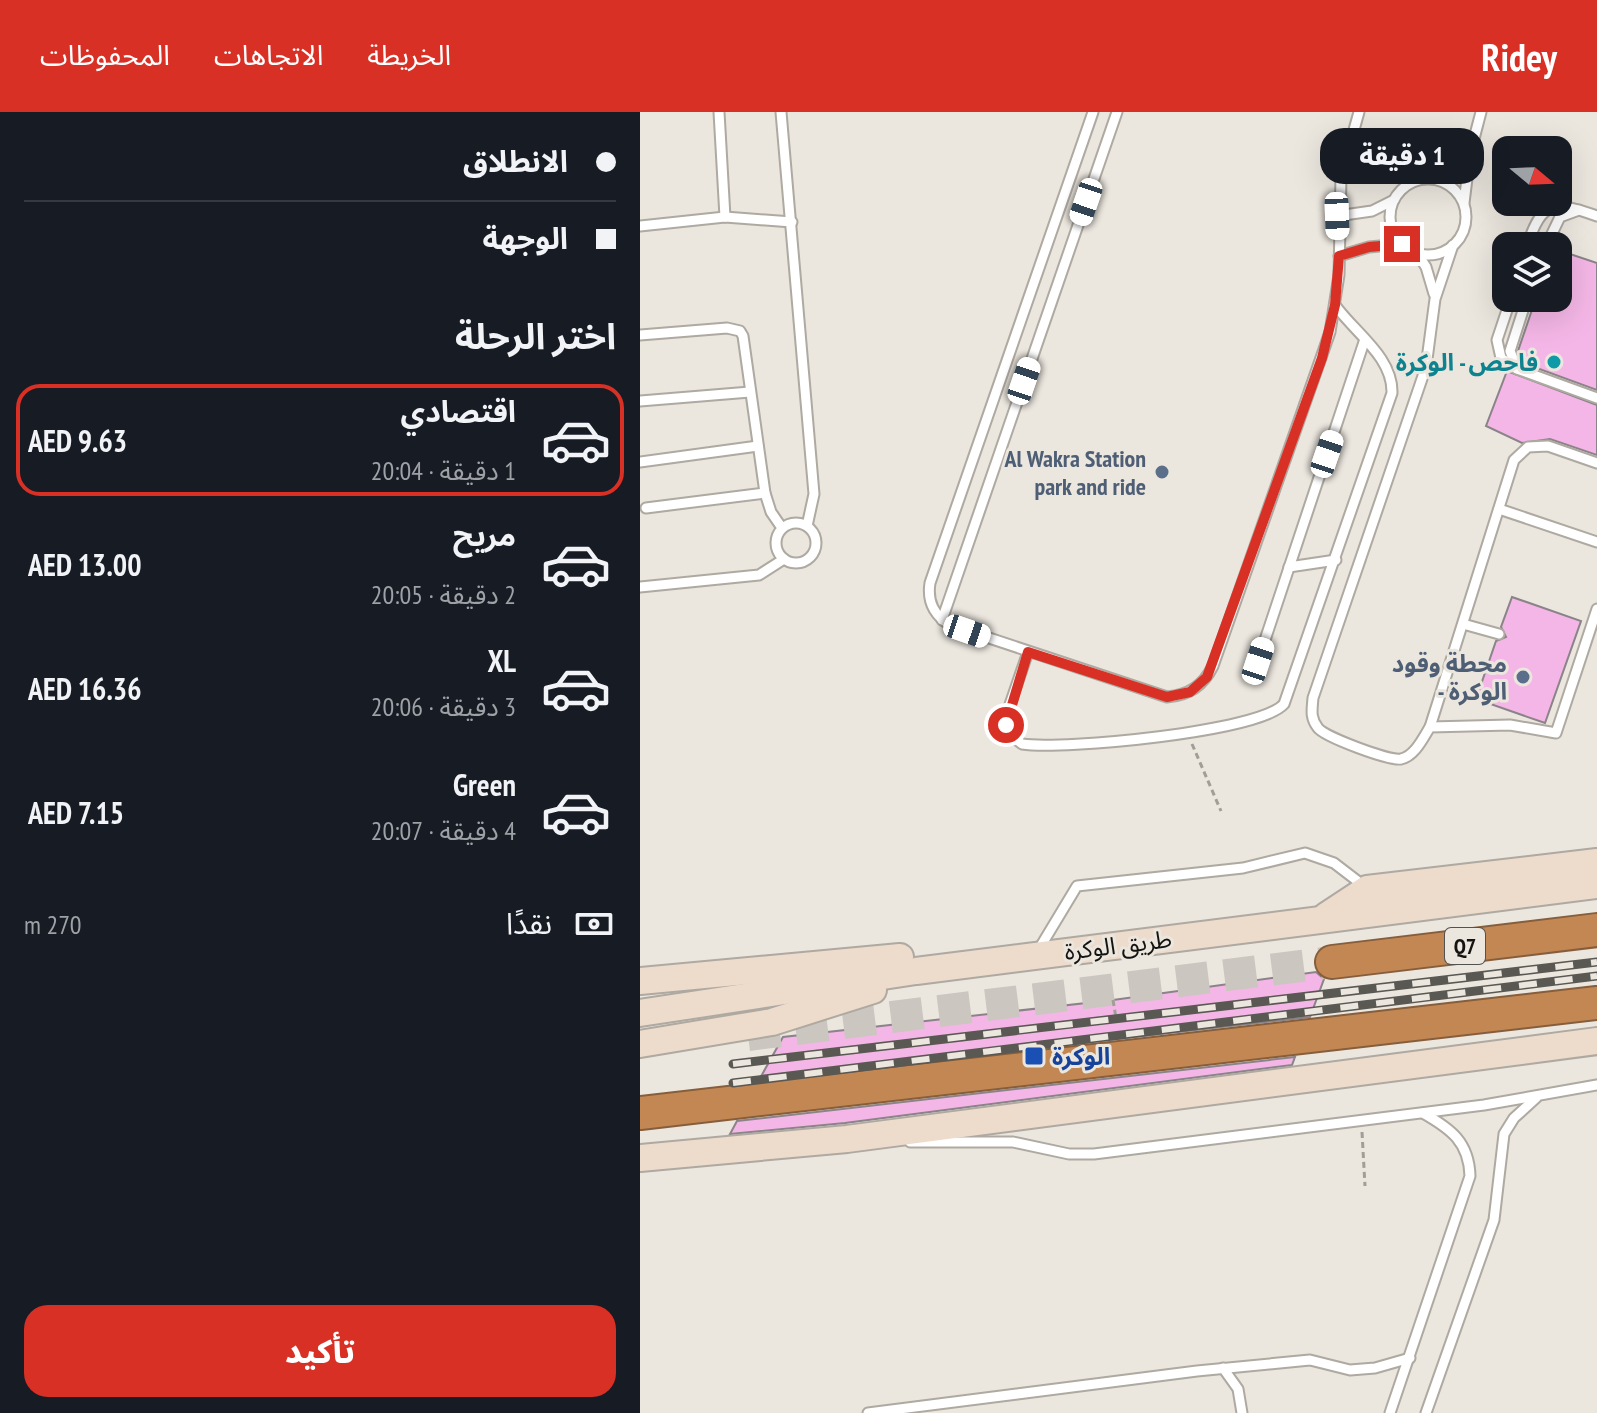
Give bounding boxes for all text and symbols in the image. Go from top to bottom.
text: Ridey [1481,32,1557,81]
text: المحفوظات [40,36,170,73]
text: الاتجاهات [214,36,323,73]
text: الخريطة [367,36,451,73]
callout: 1 دقيقة [1320,128,1484,184]
north arrow [1492,136,1572,216]
map controls [1492,136,1572,312]
text: 1 دقيقة [1359,139,1445,172]
text: الانطلاق [463,141,568,180]
car [1067,175,1105,229]
car [1324,192,1350,240]
text: الوجهة [483,218,568,257]
route end [1384,226,1420,262]
button: layers [1492,232,1572,312]
text: اختر الرحلة [455,312,616,359]
place label: فاحص - الوكرة [1396,347,1538,378]
marker: فاحص - الوكرة [1545,353,1563,371]
car [1005,354,1043,408]
text: اقتصادي [401,391,516,430]
icon: car [540,404,612,476]
text: AED 9.63 [28,421,127,460]
car [1308,427,1346,481]
place label: Al Wakra Station park and ride [1004,443,1146,502]
text: 1 دقيقة · 20:04 [371,454,516,487]
marker: Al Wakra Station park and ride [1153,463,1171,481]
text: مريح [453,515,516,554]
icon: car [540,528,612,600]
text: AED 13.00 [28,545,142,584]
text: 2 دقيقة · 20:05 [371,578,516,611]
car [940,612,994,650]
car [1239,634,1277,688]
text: XL [487,641,516,680]
place label: محطة وقود - الوكرة [1392,648,1507,707]
icon: car [540,652,612,724]
marker: محطة وقود - الوكرة [1514,668,1532,686]
text: AED 16.36 [28,669,142,708]
text: 3 دقيقة · 20:06 [371,690,516,723]
route start [988,707,1024,743]
text: Green [453,765,516,804]
icon: car [540,776,612,848]
text: AED 7.15 [28,793,124,832]
text: 4 دقيقة · 20:07 [371,814,516,847]
icon: cash [572,902,616,946]
text: نقدًا [506,903,552,942]
text: 270 m [24,908,82,941]
street label: طريق الوكرة [1062,923,1174,967]
road number: Q7 [1445,928,1485,964]
place label: الوكرة [1052,1041,1110,1072]
marker: الوكرة [1023,1045,1045,1067]
button: تأكيد [24,1305,616,1397]

